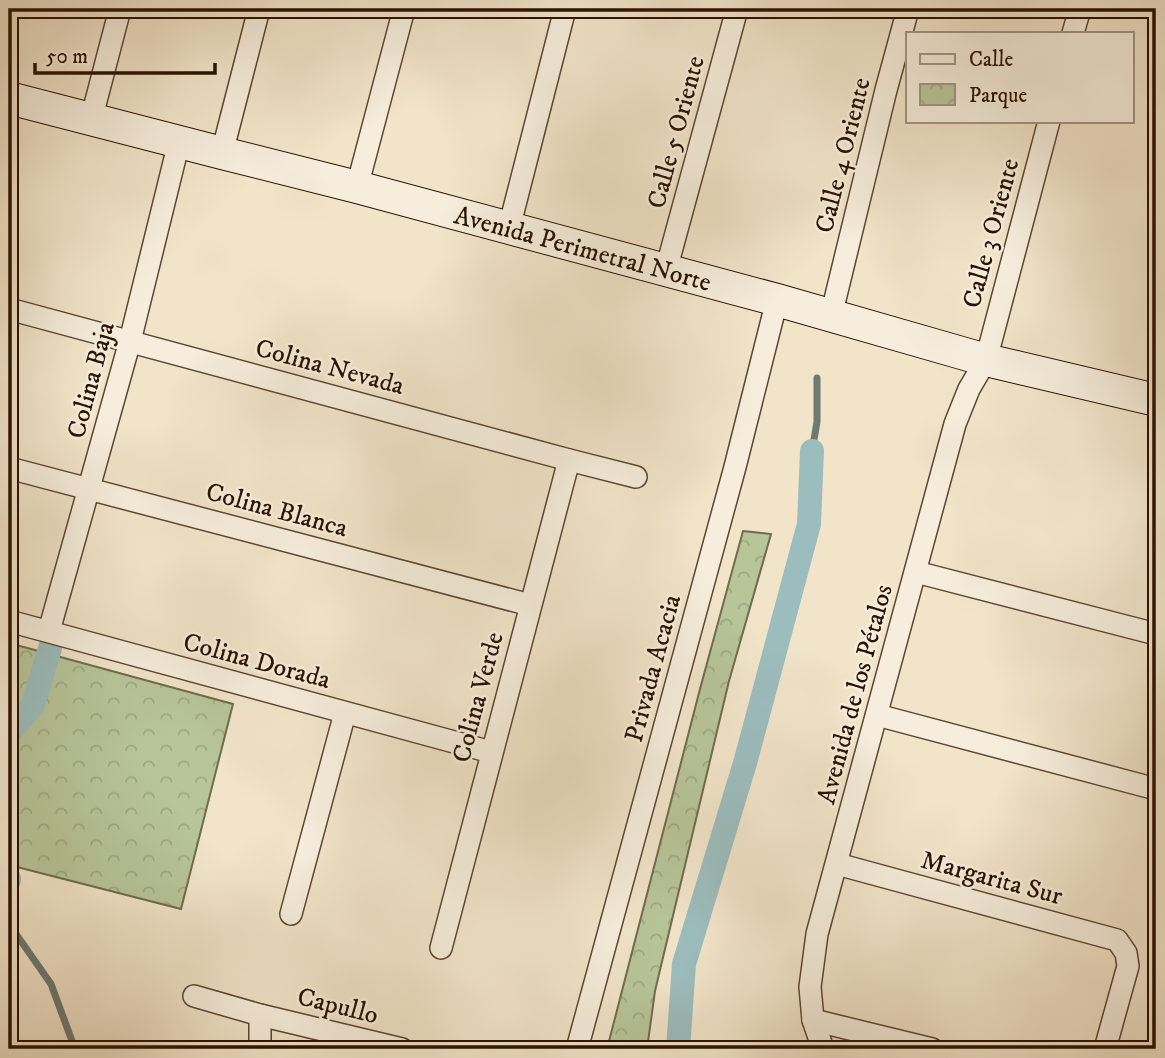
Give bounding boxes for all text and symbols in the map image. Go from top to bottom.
scale bar [35,32,215,76]
legend [906,32,1134,122]
text: 50 m [46,44,88,70]
text: Calle [969,47,1013,73]
street label: Calle 5 Oriente [640,52,713,212]
street label: Calle 4 Oriente [808,74,879,236]
text: Parque [969,83,1027,109]
street label: Calle 3 Oriente [956,155,1027,312]
street label: Avenida Perimetral Norte [450,199,715,300]
street label: Colina Baja [60,318,123,442]
street label: Colina Nevada [252,332,408,403]
street label: Colina Blanca [202,476,351,545]
street label: Avenida de los Pétalos [810,581,901,808]
street label: Privada Acacia [618,591,689,746]
street label: Colina Dorada [179,626,334,697]
street label: Colina Verde [445,629,512,766]
street label: Margarita Sur [917,844,1066,913]
street label: Capullo [294,981,381,1032]

